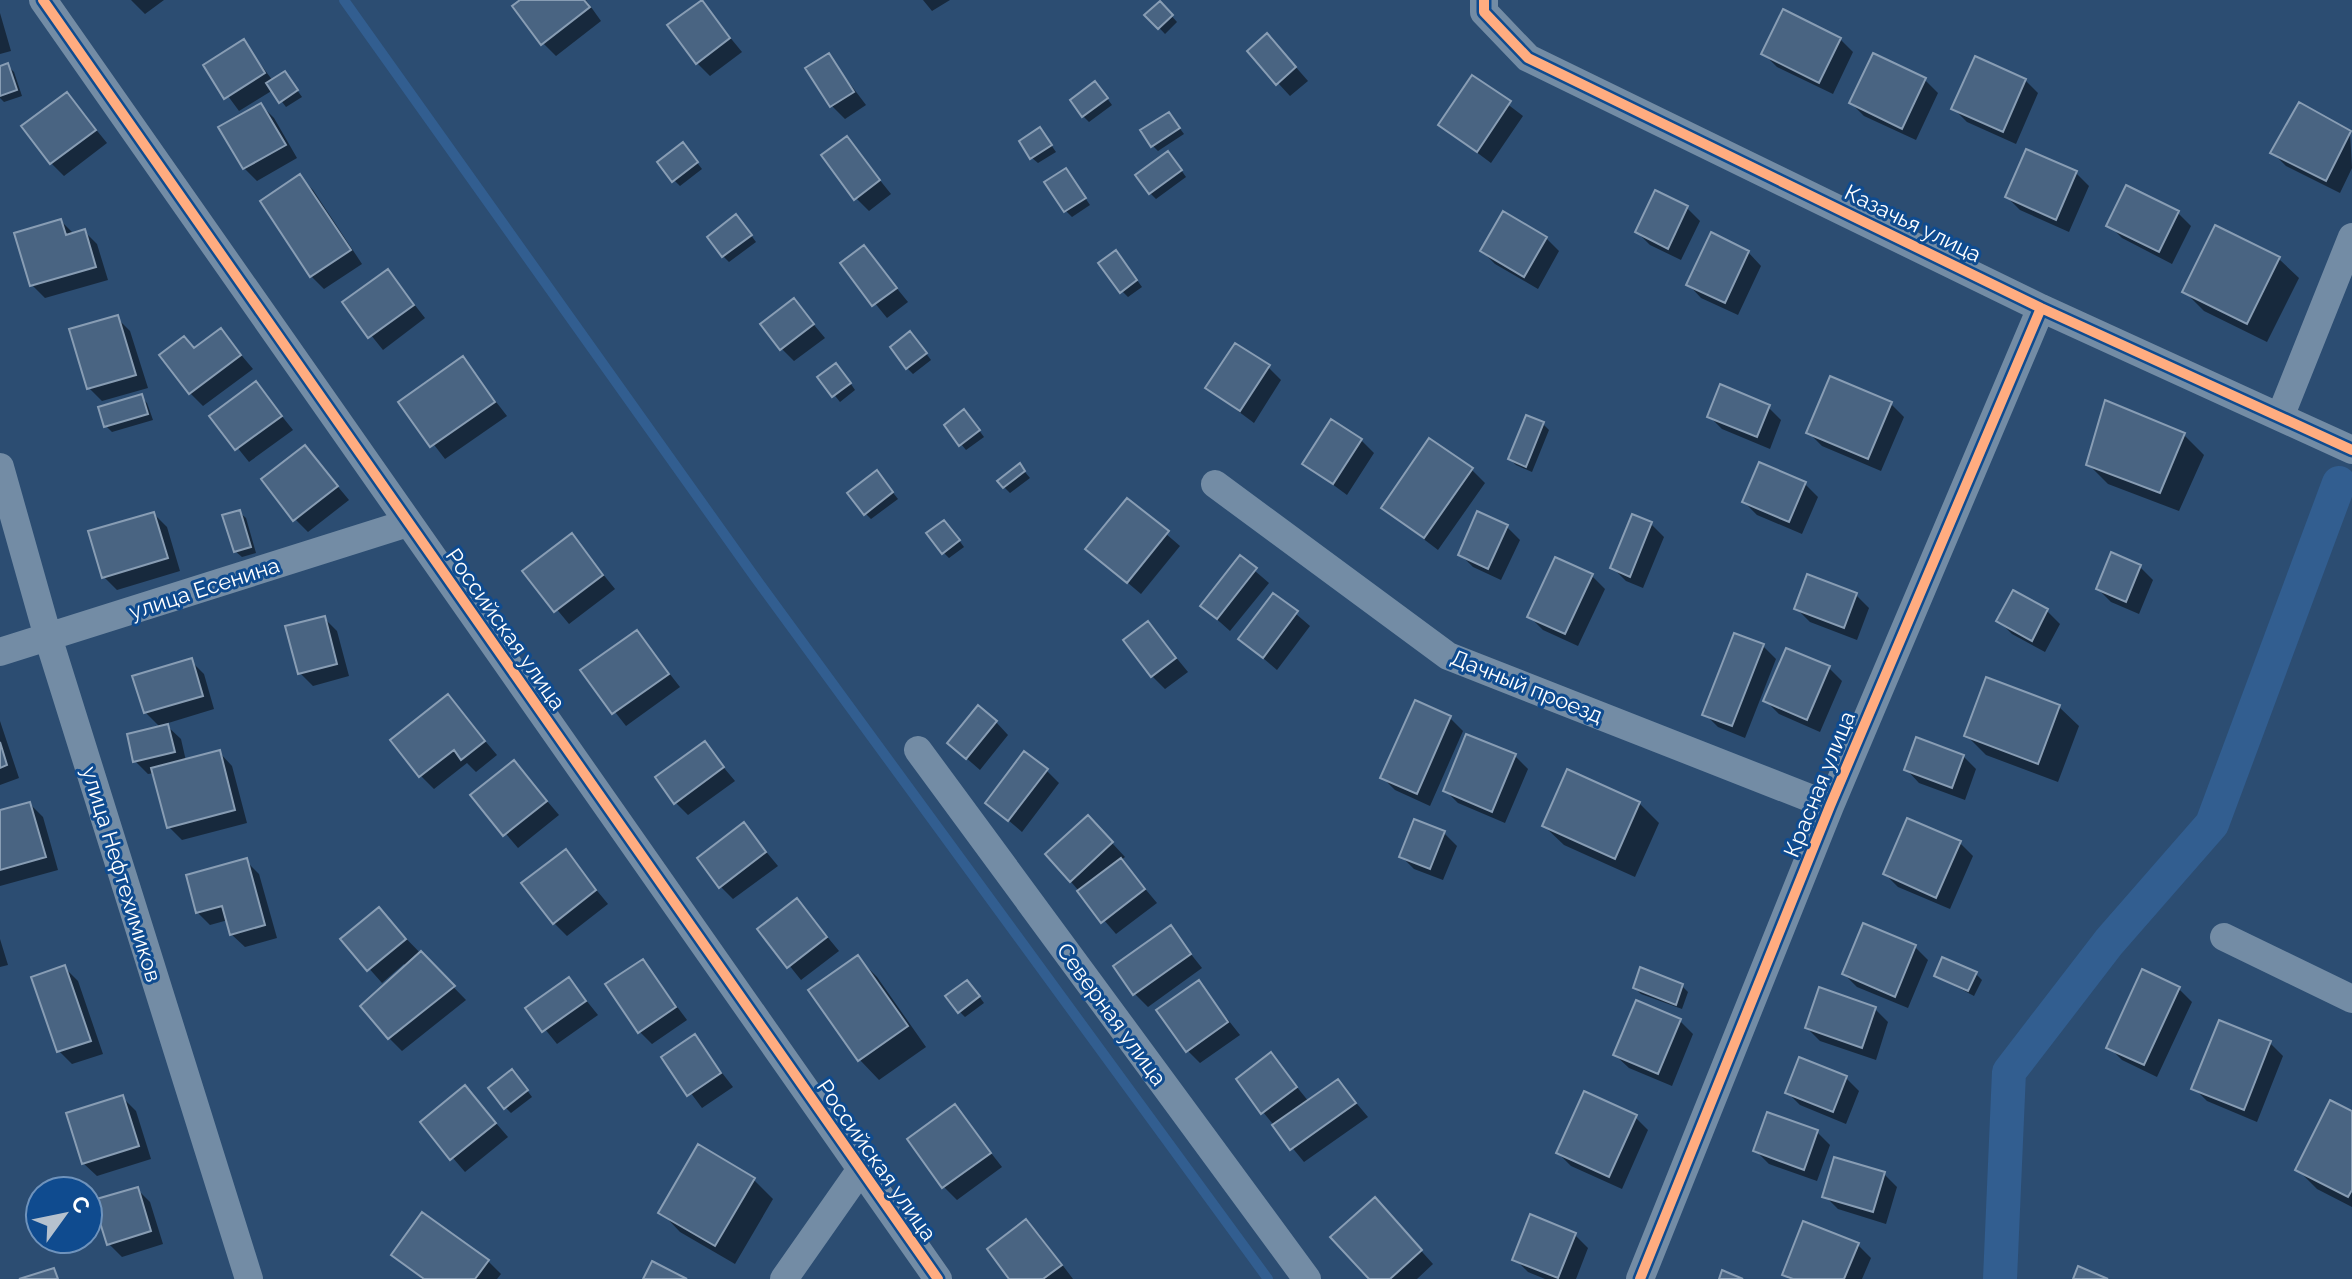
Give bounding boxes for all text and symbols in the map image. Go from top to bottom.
street label: Казачья улица [1840,179,1986,267]
street label: Российская улица [441,543,571,715]
street label: улица Есенина [126,551,282,625]
street label: Дачный проезд [1447,644,1607,728]
street label: Красная улица [1778,707,1860,861]
street label: улица Нефтехимиков [77,763,167,985]
street label: Северная улица [1052,938,1172,1090]
street label: Российская улица [812,1074,942,1246]
north arrow [24,1175,104,1255]
text: С [66,1191,96,1218]

